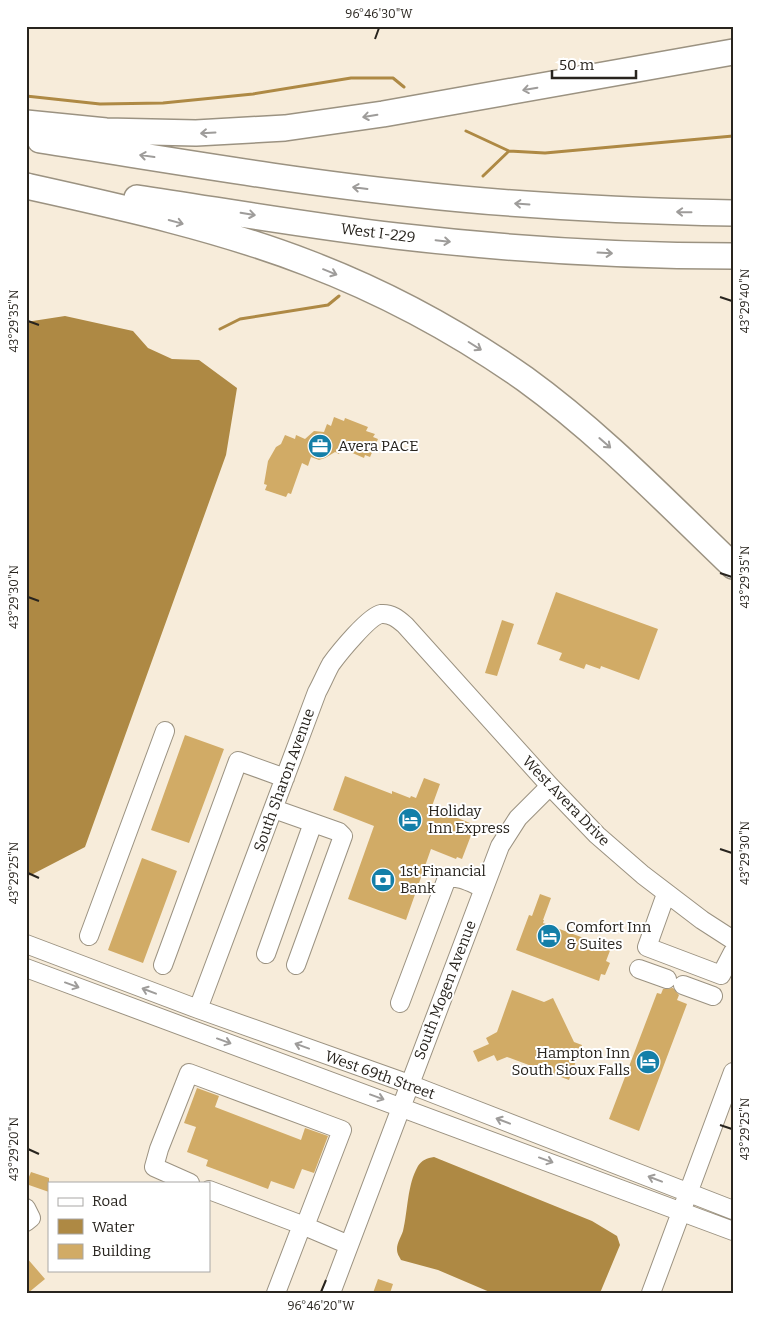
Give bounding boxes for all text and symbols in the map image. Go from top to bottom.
text: 96°46'30"W [345,7,413,21]
scale bar [552,48,635,80]
text: 50 m [559,56,595,74]
one-way arrow [522,84,538,94]
one-way arrow [362,112,378,122]
one-way arrow [200,128,216,137]
one-way arrow [140,151,156,161]
one-way arrow [352,183,368,193]
one-way arrow [514,200,530,209]
one-way arrow [676,207,692,217]
one-way arrow [239,210,255,220]
one-way arrow [167,218,183,228]
street label: West I-229 [340,219,416,247]
one-way arrow [435,236,451,246]
one-way arrow [597,248,613,258]
one-way arrow [322,268,337,277]
text: 43°29'40"N [738,268,752,333]
text: 43°29'35"N [7,289,21,352]
one-way arrow [467,342,481,352]
office icon: Avera PACE [307,433,333,459]
place label: Avera PACE [338,437,418,455]
one-way arrow [599,437,612,448]
text: 43°29'35"N [738,545,752,608]
text: 43°29'30"N [7,564,21,629]
street label: South Sharon Avenue [250,706,318,854]
street label: West Avera Drive [518,752,614,850]
place label: Holiday Inn Express [428,802,510,837]
hotel icon: Holiday Inn Express [397,807,423,833]
text: 43°29'30"N [738,820,752,885]
text: 43°29'25"N [7,841,21,904]
place label: 1st Financial Bank [400,862,486,897]
bank icon: 1st Financial Bank [370,867,396,893]
street label: South Mogen Avenue [410,918,480,1062]
place label: Comfort Inn & Suites [566,918,652,953]
hotel icon: Comfort Inn & Suites [536,923,562,949]
one-way arrow [64,981,79,990]
one-way arrow [142,986,157,995]
one-way arrow [216,1037,232,1046]
one-way arrow [294,1041,310,1050]
place label: Hampton Inn South Sioux Falls [512,1044,630,1079]
street label: West 69th Street [323,1047,438,1103]
hotel icon: Hampton Inn South Sioux Falls [635,1049,661,1075]
one-way arrow [369,1093,384,1102]
text: 43°29'25"N [738,1097,752,1160]
one-way arrow [496,1116,511,1125]
text: 43°29'20"N [7,1117,21,1181]
one-way arrow [537,1156,553,1165]
one-way arrow [648,1174,663,1184]
legend [48,1182,210,1272]
text: Road [92,1192,127,1210]
text: Water [92,1218,135,1236]
text: Building [92,1242,151,1260]
text: 96°46'20"W [288,1299,355,1313]

